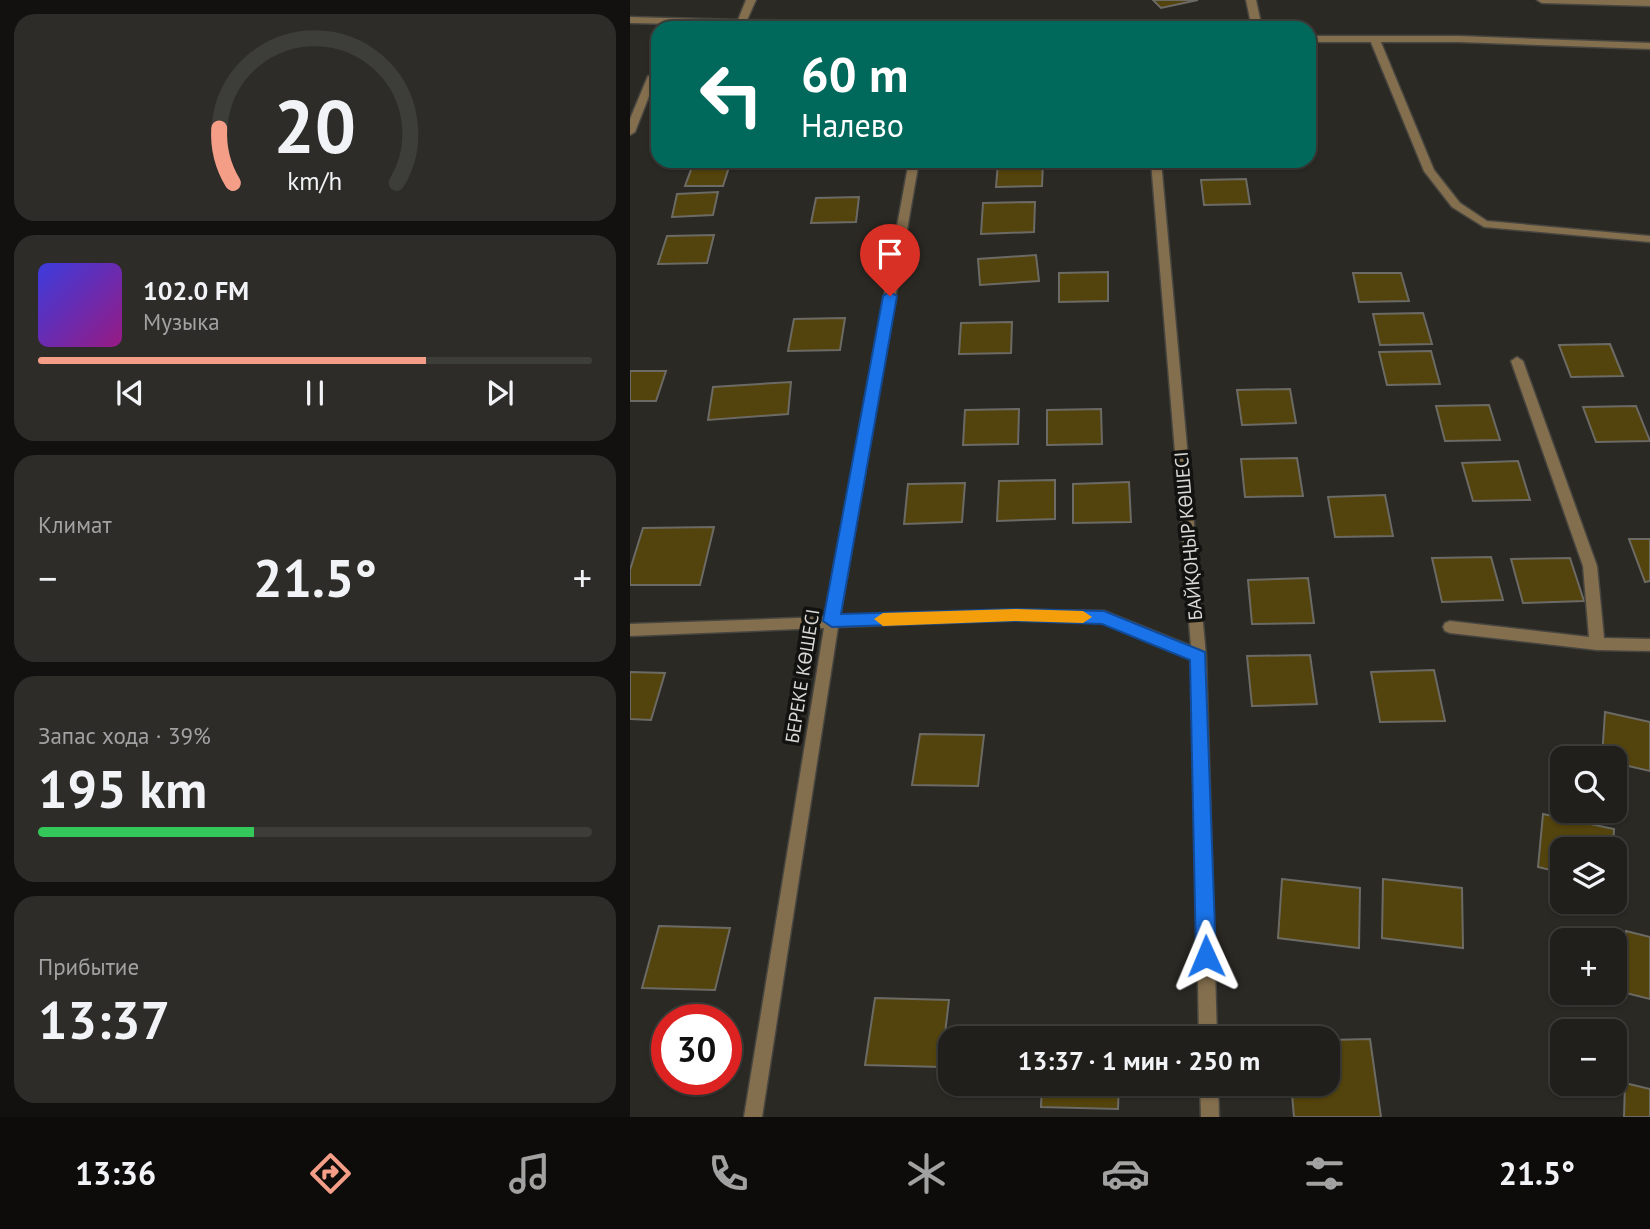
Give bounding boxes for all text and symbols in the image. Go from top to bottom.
text: 60 m [801,42,908,106]
icon: left [686,49,777,140]
text: 20 [274,80,356,174]
text: Налево [801,104,904,146]
text: km/h [288,165,342,197]
pin [860,224,920,296]
icon: arrive [871,235,909,273]
text: 102.0 FM [143,274,249,307]
text: Музыка [143,307,220,336]
icon: previous [111,374,149,412]
icon: pause [296,374,334,412]
icon: next [481,374,519,412]
street label: БАЙҚОҢЫР КӨШЕСІ [1169,451,1207,621]
text: Климат [38,510,112,539]
text: 21.5° [253,544,377,611]
text: − [38,553,57,602]
text: + [573,553,592,602]
street label: БЕРЕКЕ КӨШЕСІ [780,607,824,745]
text: Запас хода · 39% [38,721,211,750]
map controls [1550,746,1627,1096]
button: search [1550,746,1627,823]
text: 195 km [38,755,207,822]
button: layers [1550,837,1627,914]
position arrow [1169,919,1243,993]
button: + [1550,928,1627,1005]
text: Прибытие [38,952,139,981]
text: 13:37 [38,986,170,1053]
speed limit sign: 30 [651,1004,742,1095]
button: − [1550,1019,1627,1096]
text: 13:37 · 1 мин · 250 m [1018,1044,1260,1077]
icon: directions [306,1149,355,1198]
icon: music [505,1149,554,1198]
icon: phone [704,1149,753,1198]
icon: climate [902,1149,951,1198]
icon: car [1101,1149,1150,1198]
icon: filters [1300,1149,1349,1198]
text: 13:36 [75,1152,156,1194]
text: 21.5° [1499,1152,1575,1194]

